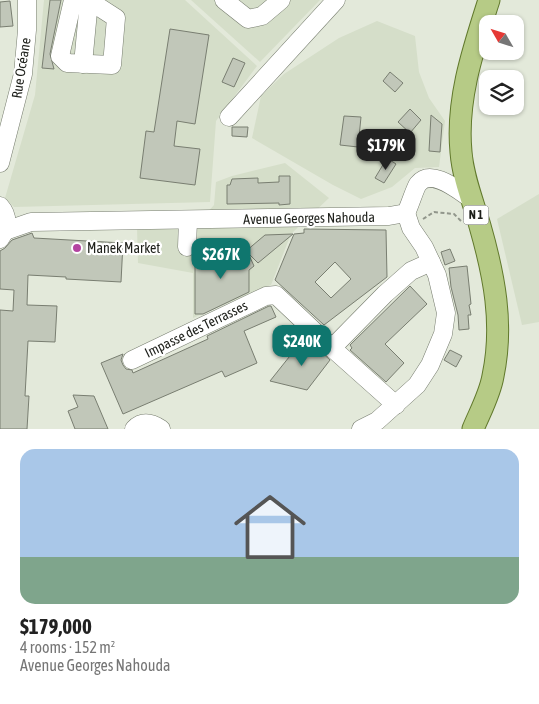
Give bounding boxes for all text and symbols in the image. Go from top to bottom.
north arrow [479,15,524,60]
map controls [479,15,524,115]
street label: Rue Océane [8,36,34,100]
button: layers [479,70,524,115]
pin: $179K [351,128,421,171]
text: $179K [367,136,405,154]
road number: N 1 [464,206,488,224]
street label: Avenue Georges Nahouda [243,209,375,227]
pin: $267K [186,238,256,280]
place label: Manek Market [87,240,160,256]
marker: Manek Market [71,242,83,254]
text: $267K [202,245,240,263]
street label: Impasse des Terrasses [142,297,250,361]
pin: $240K [267,324,337,367]
text: $240K [283,332,321,350]
icon: home [225,482,315,572]
text: $179,000 [20,614,92,638]
text: 4 rooms · 152 m² [20,638,115,656]
text: Avenue Georges Nahouda [20,656,170,674]

